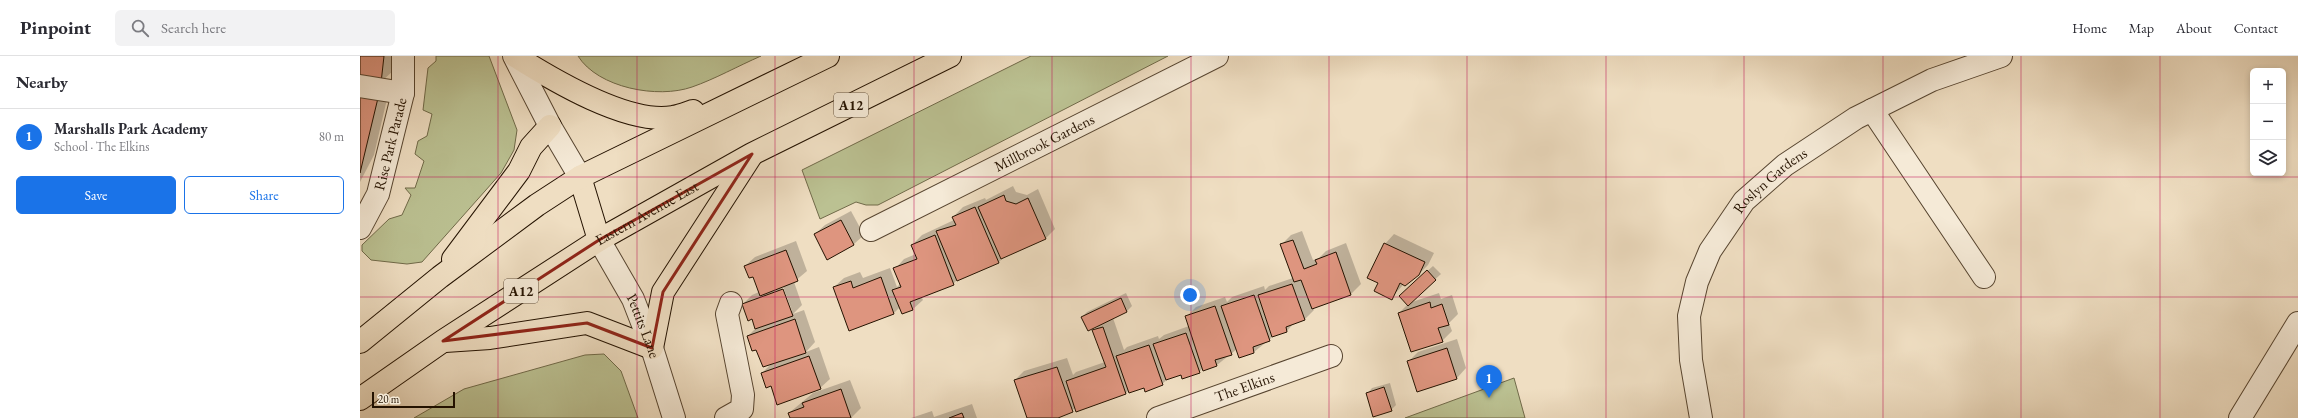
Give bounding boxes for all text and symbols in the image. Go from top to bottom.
search box [115,10,395,46]
text: Pinpoint [20,15,91,40]
icon: search [129,17,151,39]
text: Search here [161,18,226,37]
text: Home [2072,19,2107,37]
text: Map [2129,19,2154,37]
text: About [2176,19,2212,37]
text: Contact [2234,19,2278,37]
map controls [2250,68,2286,176]
button: + [2250,68,2286,104]
text: Nearby [16,71,68,93]
road number: A12 [834,93,868,117]
street label: Rise Park Parade [369,95,411,192]
button: − [2250,104,2286,140]
street label: Millbrook Gardens [991,109,1098,176]
text: Marshalls Park Academy [54,119,208,138]
text: 1 [26,128,32,145]
text: 80 m [319,128,344,145]
text: School · The Elkins [54,138,150,155]
button: layers [2250,140,2286,176]
street label: Roslyn Gardens [1728,143,1811,217]
button: Save [16,176,176,214]
button: Share [184,176,344,214]
street label: Eastern Avenue East [592,176,702,249]
road number: A12 [504,279,538,303]
your location [1180,285,1200,305]
street label: Pettits Lane [623,290,665,361]
pin: 1 [1476,365,1502,398]
street label: The Elkins [1212,367,1277,406]
scale bar [372,390,455,409]
text: 20 m [378,392,399,406]

